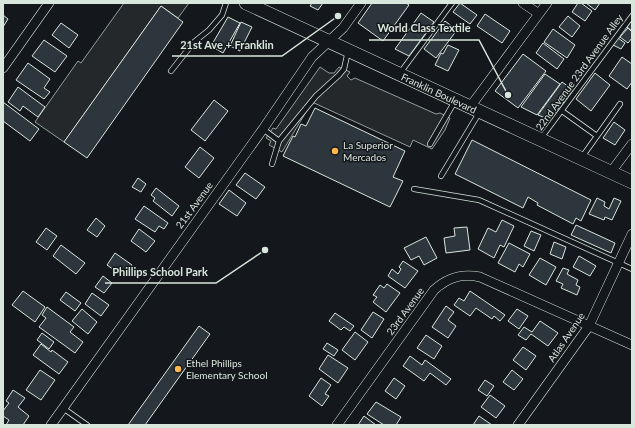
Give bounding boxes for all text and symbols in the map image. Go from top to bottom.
street label: 22nd Avenue 23rd Avenue Alley [533,11,626,132]
callout: World Class Textile [369,17,479,40]
text: World Class Textile [377,21,471,34]
callout: 21st Ave + Franklin [172,33,282,56]
text: 21st Ave + Franklin [180,38,274,51]
street label: Franklin Boulevard [400,70,478,116]
place label: La Superior Mercados [343,139,393,163]
marker: La Superior Mercados [330,146,340,156]
street label: 21st Avenue [173,179,215,231]
callout: Phillips School Park [105,260,216,283]
text: Phillips School Park [112,265,208,278]
street label: 23rd Avenue [384,285,426,337]
street label: Atlas Avenue [545,310,587,364]
place label: Ethel Phillips Elementary School [186,357,268,381]
marker: Ethel Phillips Elementary School [173,364,183,374]

